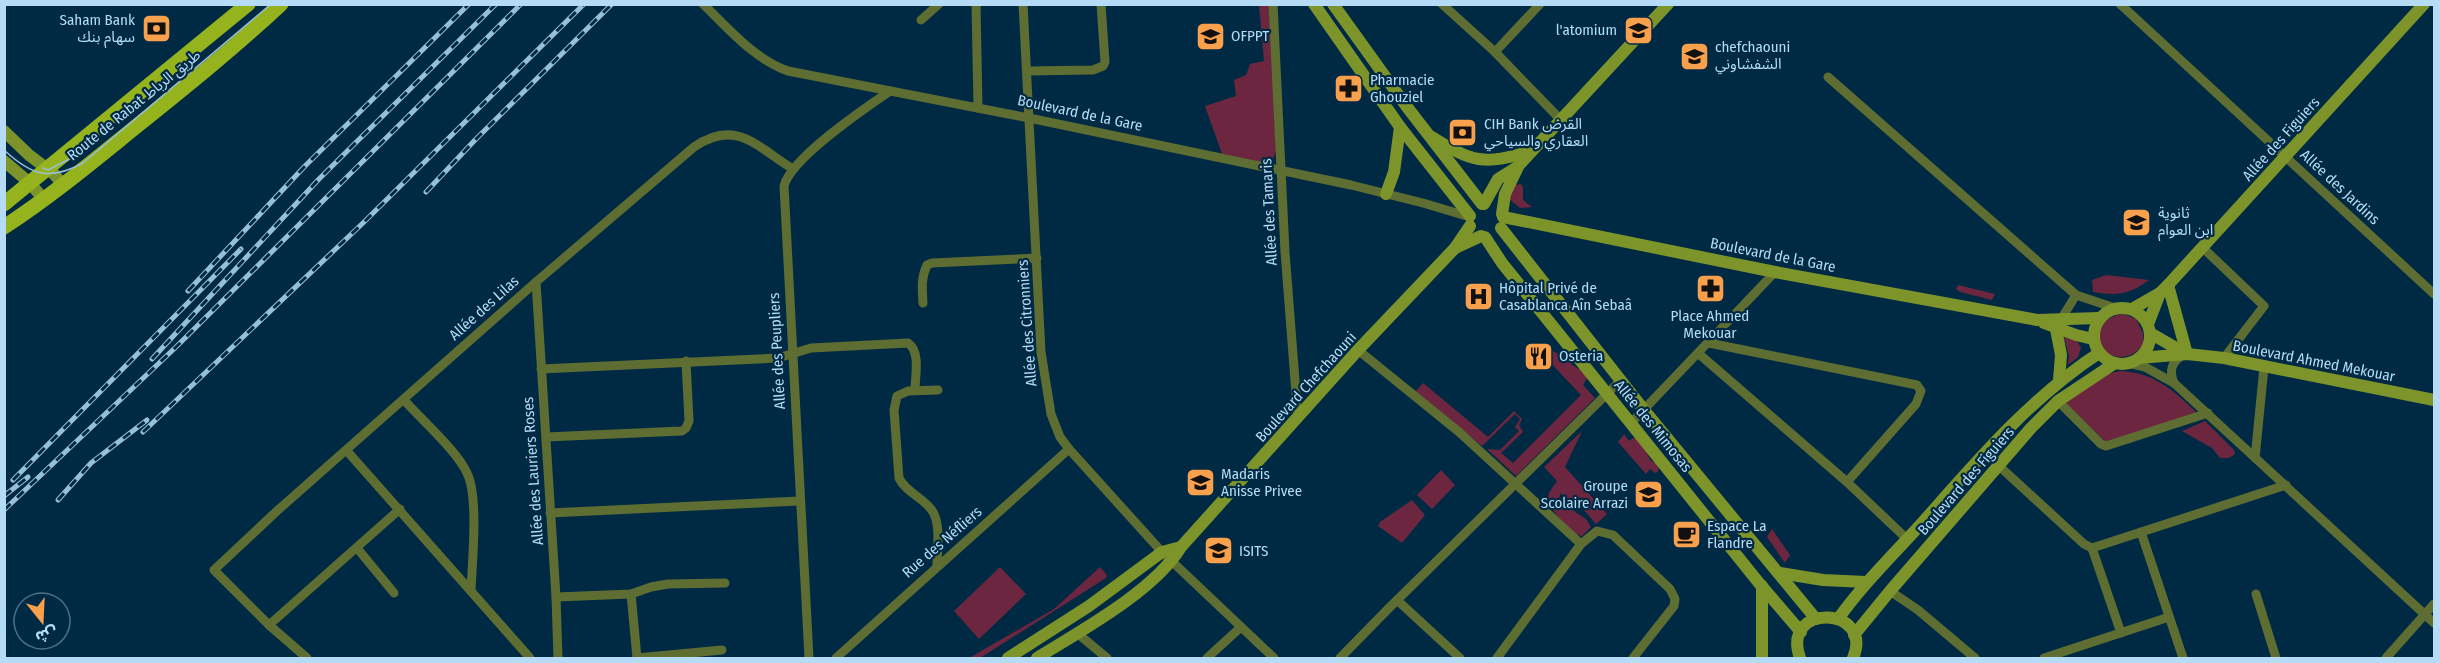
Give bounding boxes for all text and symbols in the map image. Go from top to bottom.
place label: Saham Bank سهام بنك [59,11,135,48]
bank icon: Saham Bank سهام بنك [140,13,172,45]
school or university icon: l'atomium [1622,14,1654,46]
school or university icon: OFPPT [1194,20,1226,52]
place label: l'atomium [1556,21,1617,39]
place label: OFPPT [1231,27,1269,45]
place label: chefchaouni الشفشاوني [1715,38,1790,75]
school or university icon: chefchaouni الشفشاوني [1678,40,1710,72]
street label: Route de Rabat طريق الرباط [64,46,205,165]
place label: Pharmacie Ghouziel [1370,71,1435,106]
pharmacy icon: Pharmacie Ghouziel [1333,73,1365,105]
street label: Boulevard de la Gare [1016,91,1144,135]
street label: Allée des Figuiers [2239,93,2323,185]
place label: CIH Bank القرض العقاري والسياحي [1484,115,1588,152]
bank icon: CIH Bank القرض العقاري والسياحي [1447,117,1479,149]
street label: Allée des Jardins [2297,146,2383,228]
street label: Allée des Tamaris [1257,158,1281,266]
place label: ثانوية ابن العوام [2158,204,2213,241]
school or university icon: ثانوية ابن العوام [2121,206,2153,238]
street label: Boulevard de la Gare [1709,234,1837,276]
street label: Allée des Citronniers [1014,259,1040,387]
street label: Allée des Lilas [445,272,523,344]
pharmacy icon: Place Ahmed Mekouar [1694,273,1726,305]
place label: Hôpital Privé de Casablanca Aîn Sebaâ [1499,279,1632,314]
hospital icon: Hôpital Privé de Casablanca Aîn Sebaâ [1462,281,1494,313]
street label: Allée des Peupliers [765,292,789,410]
place label: Place Ahmed Mekouar [1671,307,1749,342]
street label: Boulevard Chefchaouni [1252,328,1360,446]
street label: Boulevard Ahmed Mekouar [2231,336,2397,386]
restaurant icon: Osteria [1522,340,1554,372]
place label: Osteria [1559,347,1603,365]
street label: Allée des Mimosas [1610,376,1696,476]
street label: Allée des Lauriers Roses [519,396,547,546]
street label: Boulevard des Figuiers [1914,423,2018,539]
place label: Madaris Anisse Privee [1221,465,1302,500]
school or university icon: Madaris Anisse Privee [1184,467,1216,499]
place label: Groupe Scolaire Arrazi [1541,477,1628,512]
school or university icon: Groupe Scolaire Arrazi [1633,479,1665,511]
street label: Rue des Néfliers [898,503,986,581]
place label: Espace La Flandre [1707,517,1767,552]
cafe icon: Espace La Flandre [1670,519,1702,551]
school or university icon: ISITS [1202,535,1234,567]
place label: ISITS [1239,542,1268,560]
north arrow [12,591,72,651]
text: ش [33,622,60,647]

